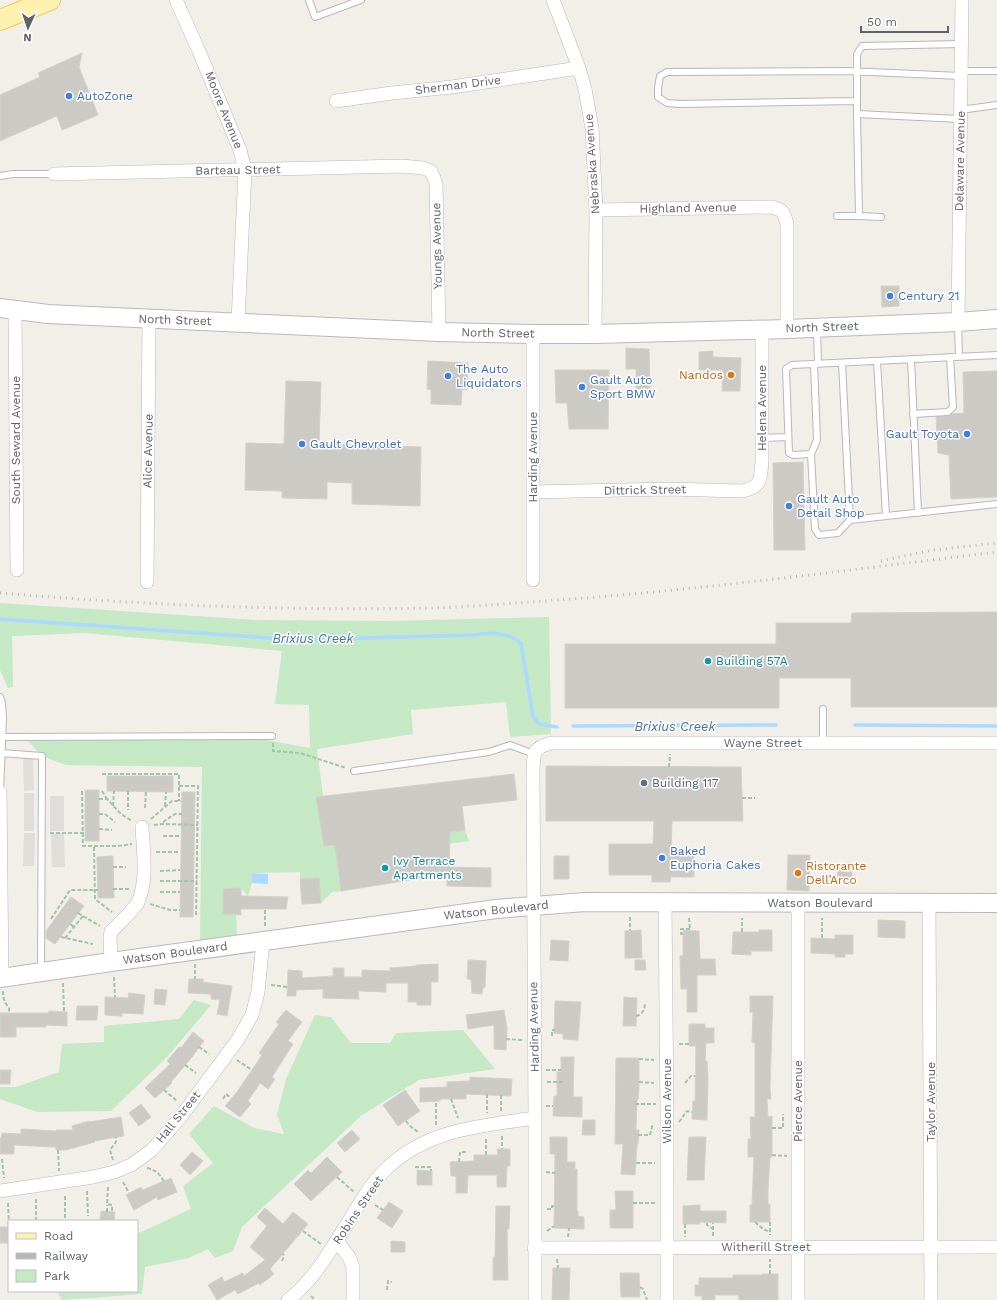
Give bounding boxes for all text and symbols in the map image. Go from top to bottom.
north arrow [8,8,48,48]
scale bar [861,8,948,34]
text: 50 m [867,15,897,29]
text: N [23,31,32,44]
street label: Moore Avenue [202,69,246,151]
street label: Sherman Drive [414,73,502,97]
place label: AutoZone [77,89,133,103]
marker: AutoZone [64,91,74,101]
street label: Delaware Avenue [952,111,968,211]
street label: Nebraska Avenue [582,113,602,214]
street label: Barteau Street [195,162,281,178]
street label: Highland Avenue [639,200,737,216]
street label: Youngs Avenue [429,202,445,290]
place label: Century 21 [898,289,960,303]
marker: Century 21 [885,291,895,301]
street label: North Street [138,312,212,328]
street label: North Street [785,319,859,335]
street label: North Street [461,325,535,341]
place label: The Auto Liquidators [456,362,522,390]
street label: Helena Avenue [755,365,769,451]
place label: Nandos [679,368,723,382]
marker: Nandos [726,370,736,380]
marker: The Auto Liquidators [443,371,453,381]
place label: Gault Auto Sport BMW [590,373,656,401]
street label: South Seward Avenue [9,376,23,504]
marker: Gault Auto Sport BMW [577,382,587,392]
street label: Harding Avenue [526,412,540,502]
street label: Alice Avenue [140,414,156,488]
place label: Gault Toyota [886,427,959,441]
marker: Gault Toyota [962,429,972,439]
place label: Gault Chevrolet [310,437,401,451]
marker: Gault Chevrolet [297,439,307,449]
street label: Dittrick Street [604,482,686,498]
place label: Gault Auto Detail Shop [797,492,865,520]
marker: Gault Auto Detail Shop [784,501,794,511]
water label: Brixius Creek [272,631,354,646]
place label: Building 57A [716,654,788,668]
marker: Building 57A [703,656,713,666]
water label: Brixius Creek [634,719,716,734]
street label: Wayne Street [724,736,802,750]
place label: Building 117 [652,776,719,790]
marker: Building 117 [639,778,649,788]
place label: Baked Euphoria Cakes [670,844,761,872]
marker: Baked Euphoria Cakes [657,853,667,863]
place label: Ivy Terrace Apartments [393,854,462,882]
place label: Ristorante Dell’Arco [806,859,867,887]
marker: Ivy Terrace Apartments [380,863,390,873]
marker: Ristorante Dell’Arco [793,868,803,878]
street label: Watson Boulevard [767,896,873,910]
street label: Watson Boulevard [443,898,549,922]
street label: Watson Boulevard [122,939,228,967]
street label: Harding Avenue [526,981,542,1073]
street label: Wilson Avenue [660,1058,674,1144]
street label: Pierce Avenue [791,1060,805,1142]
street label: Taylor Avenue [924,1062,938,1142]
street label: Hall Street [153,1088,203,1146]
street label: Robins Street [330,1173,386,1247]
legend [8,1220,138,1292]
text: Road [44,1229,73,1243]
street label: Witherill Street [721,1240,811,1254]
text: Railway [44,1249,89,1263]
text: Park [44,1269,70,1283]

